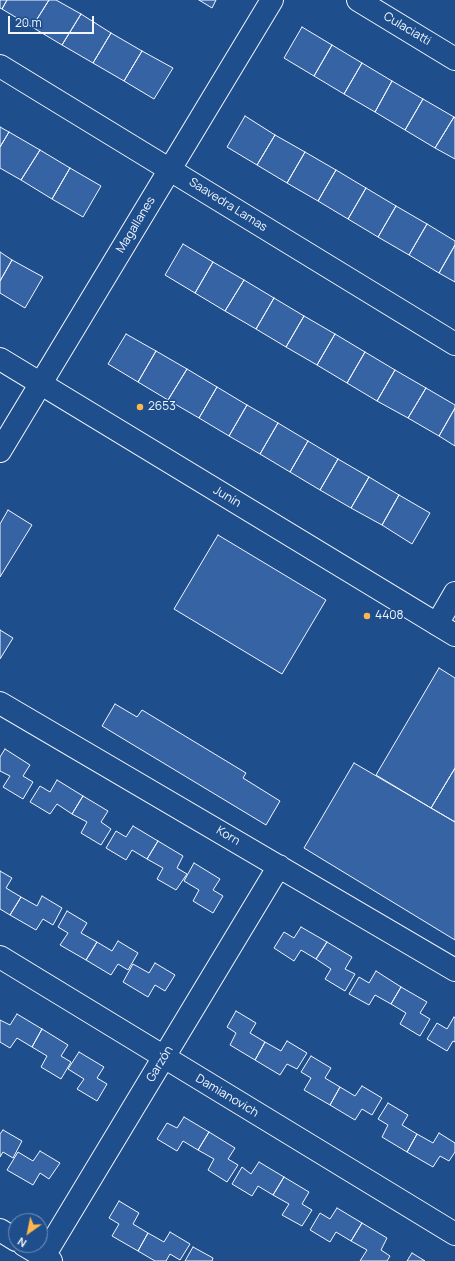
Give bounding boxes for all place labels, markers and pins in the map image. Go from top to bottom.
place label: 2653 [148,400,176,414]
marker: 2653 [135,402,145,412]
place label: 4408 [375,609,404,623]
marker: 4408 [362,611,372,621]

